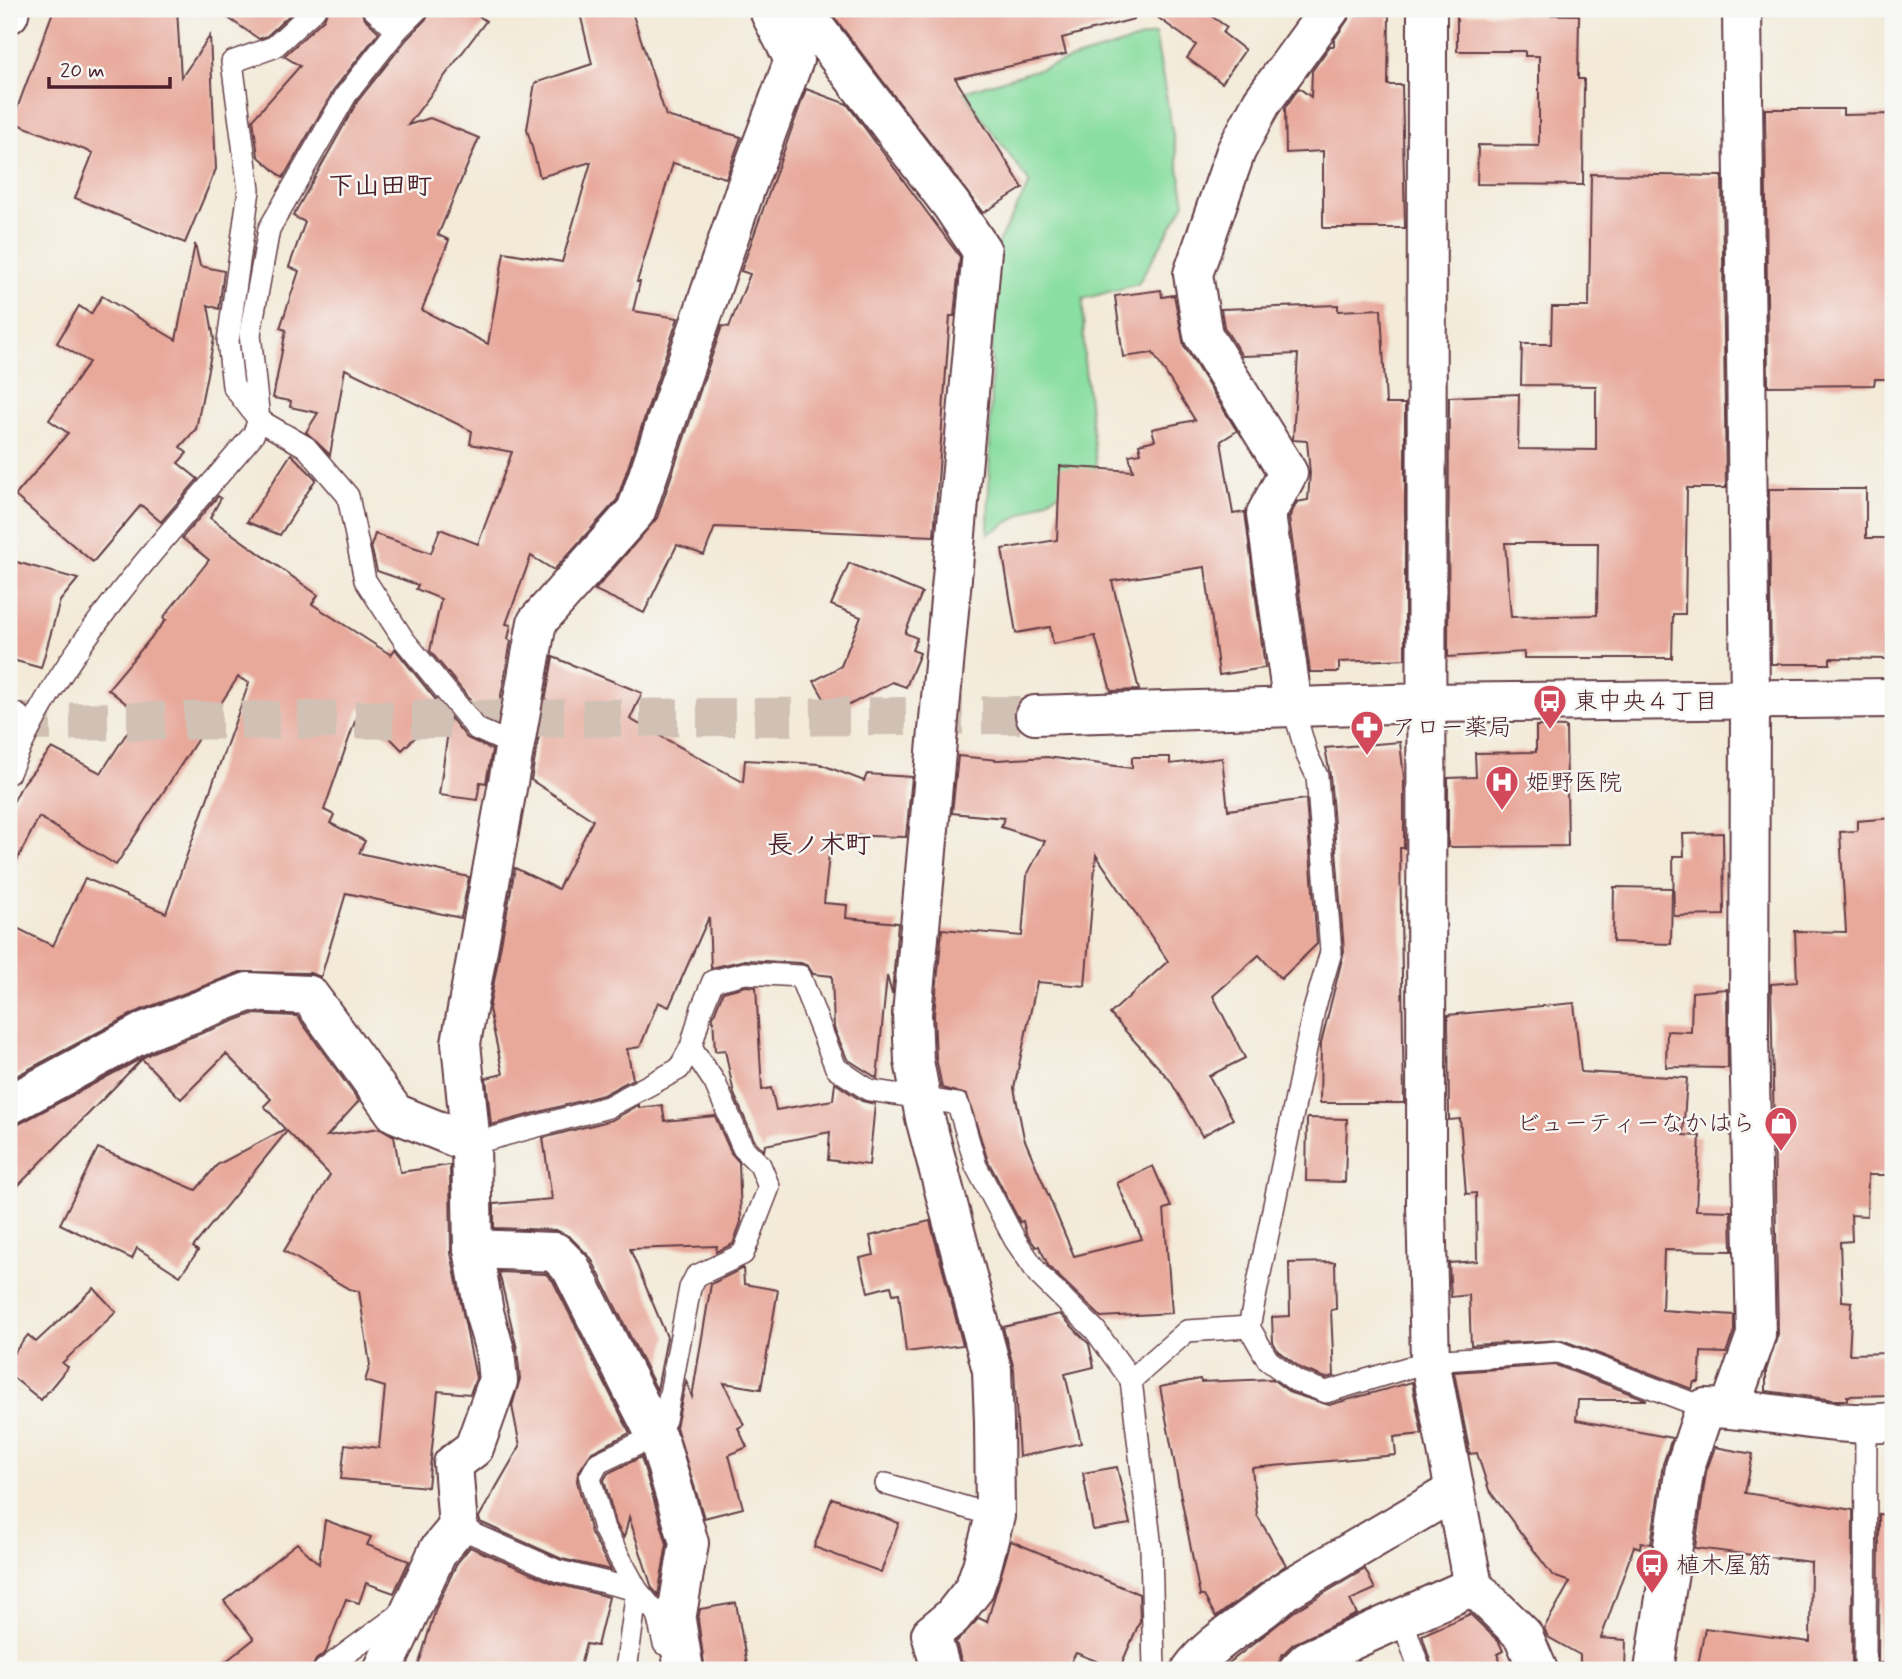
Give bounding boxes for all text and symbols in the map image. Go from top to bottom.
scale bar [49,46,170,90]
text: 20 m [60,57,105,85]
district label: 下山田町 [328,170,432,204]
bus stop icon: 東中央４丁目 [1531,682,1569,731]
place label: 東中央４丁目 [1574,687,1718,718]
pharmacy icon: アロー薬局 [1348,708,1386,757]
place label: アロー薬局 [1392,713,1512,744]
hospital icon: 姫野医院 [1483,763,1521,812]
place label: 姫野医院 [1526,768,1622,799]
district label: 長ノ木町 [767,829,871,863]
shop icon: ビューティーなかはら [1762,1104,1800,1153]
place label: ビューティーなかはら [1516,1109,1756,1140]
bus stop icon: 植木屋筋 [1633,1546,1671,1595]
place label: 植木屋筋 [1676,1551,1772,1582]

